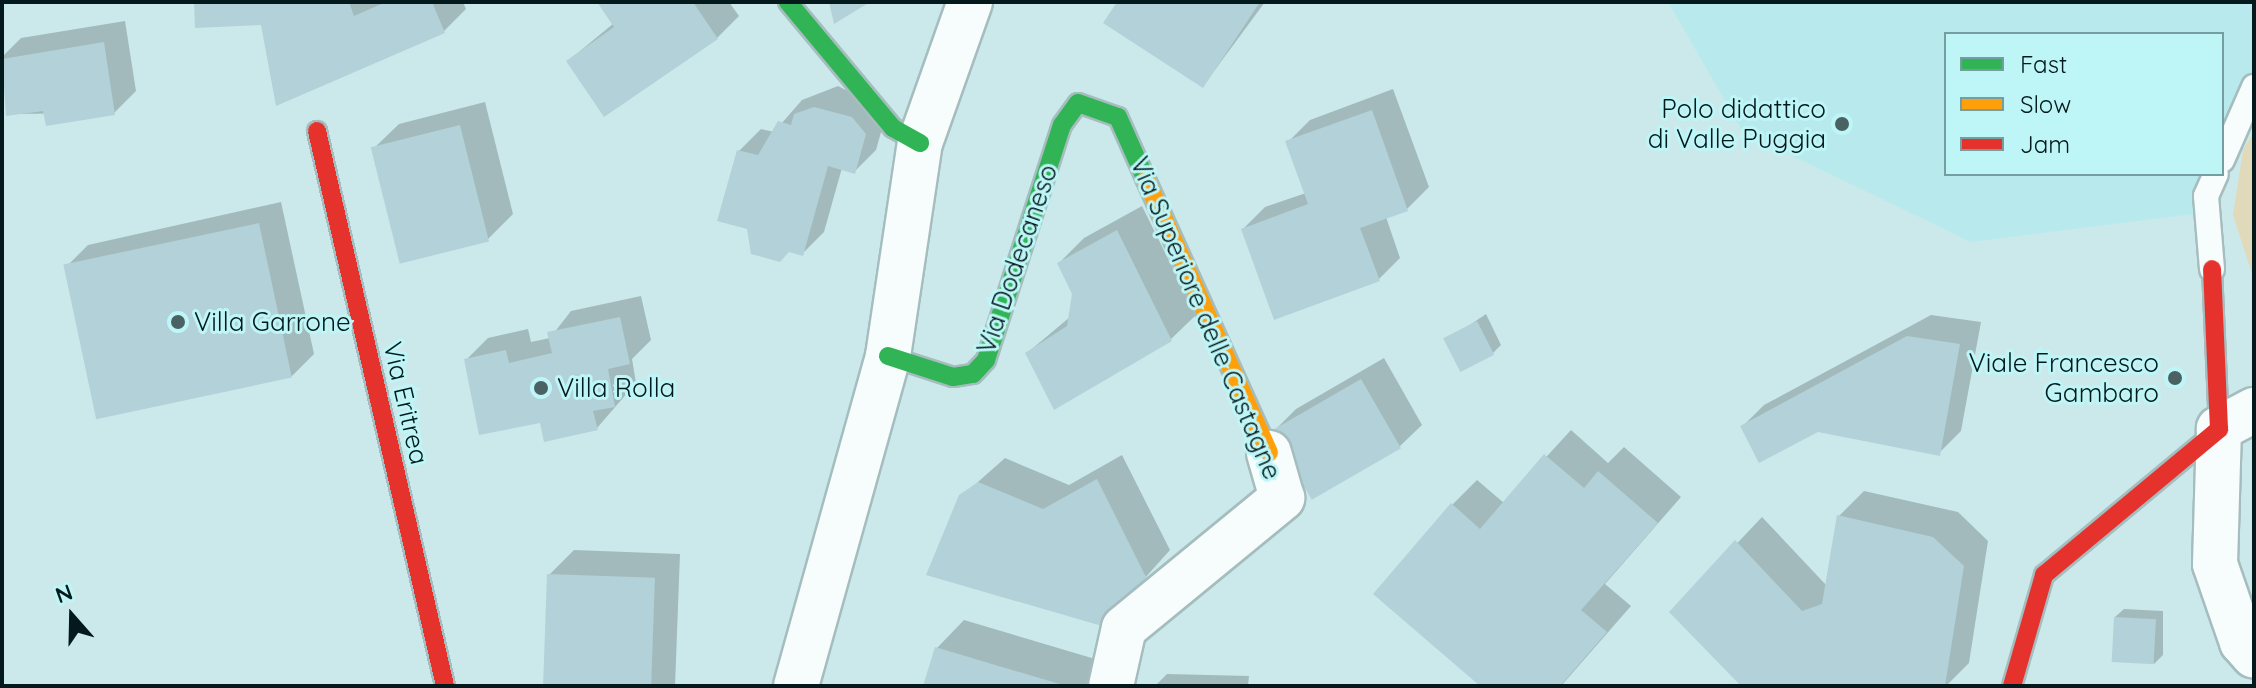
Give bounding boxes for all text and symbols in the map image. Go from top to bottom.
legend [1944,32,2224,176]
text: Fast [2020,49,2067,79]
text: Slow [2020,89,2071,119]
place label: Polo didattico di Valle Puggia [1648,93,1826,154]
marker: Polo didattico di Valle Puggia [1833,115,1851,133]
text: Jam [2020,129,2070,159]
street label: Via Superiore delle Castagne [1124,152,1288,484]
street label: Via Dodecaneso [970,161,1064,357]
place label: Villa Garrone [194,306,351,338]
marker: Villa Garrone [169,313,187,331]
street label: Via Eritrea [377,339,435,467]
place label: Viale Francesco Gambaro [1968,347,2159,408]
marker: Viale Francesco Gambaro [2166,369,2184,387]
place label: Villa Rolla [557,372,675,404]
marker: Villa Rolla [532,379,550,397]
north arrow [32,576,112,656]
text: N [51,578,76,609]

